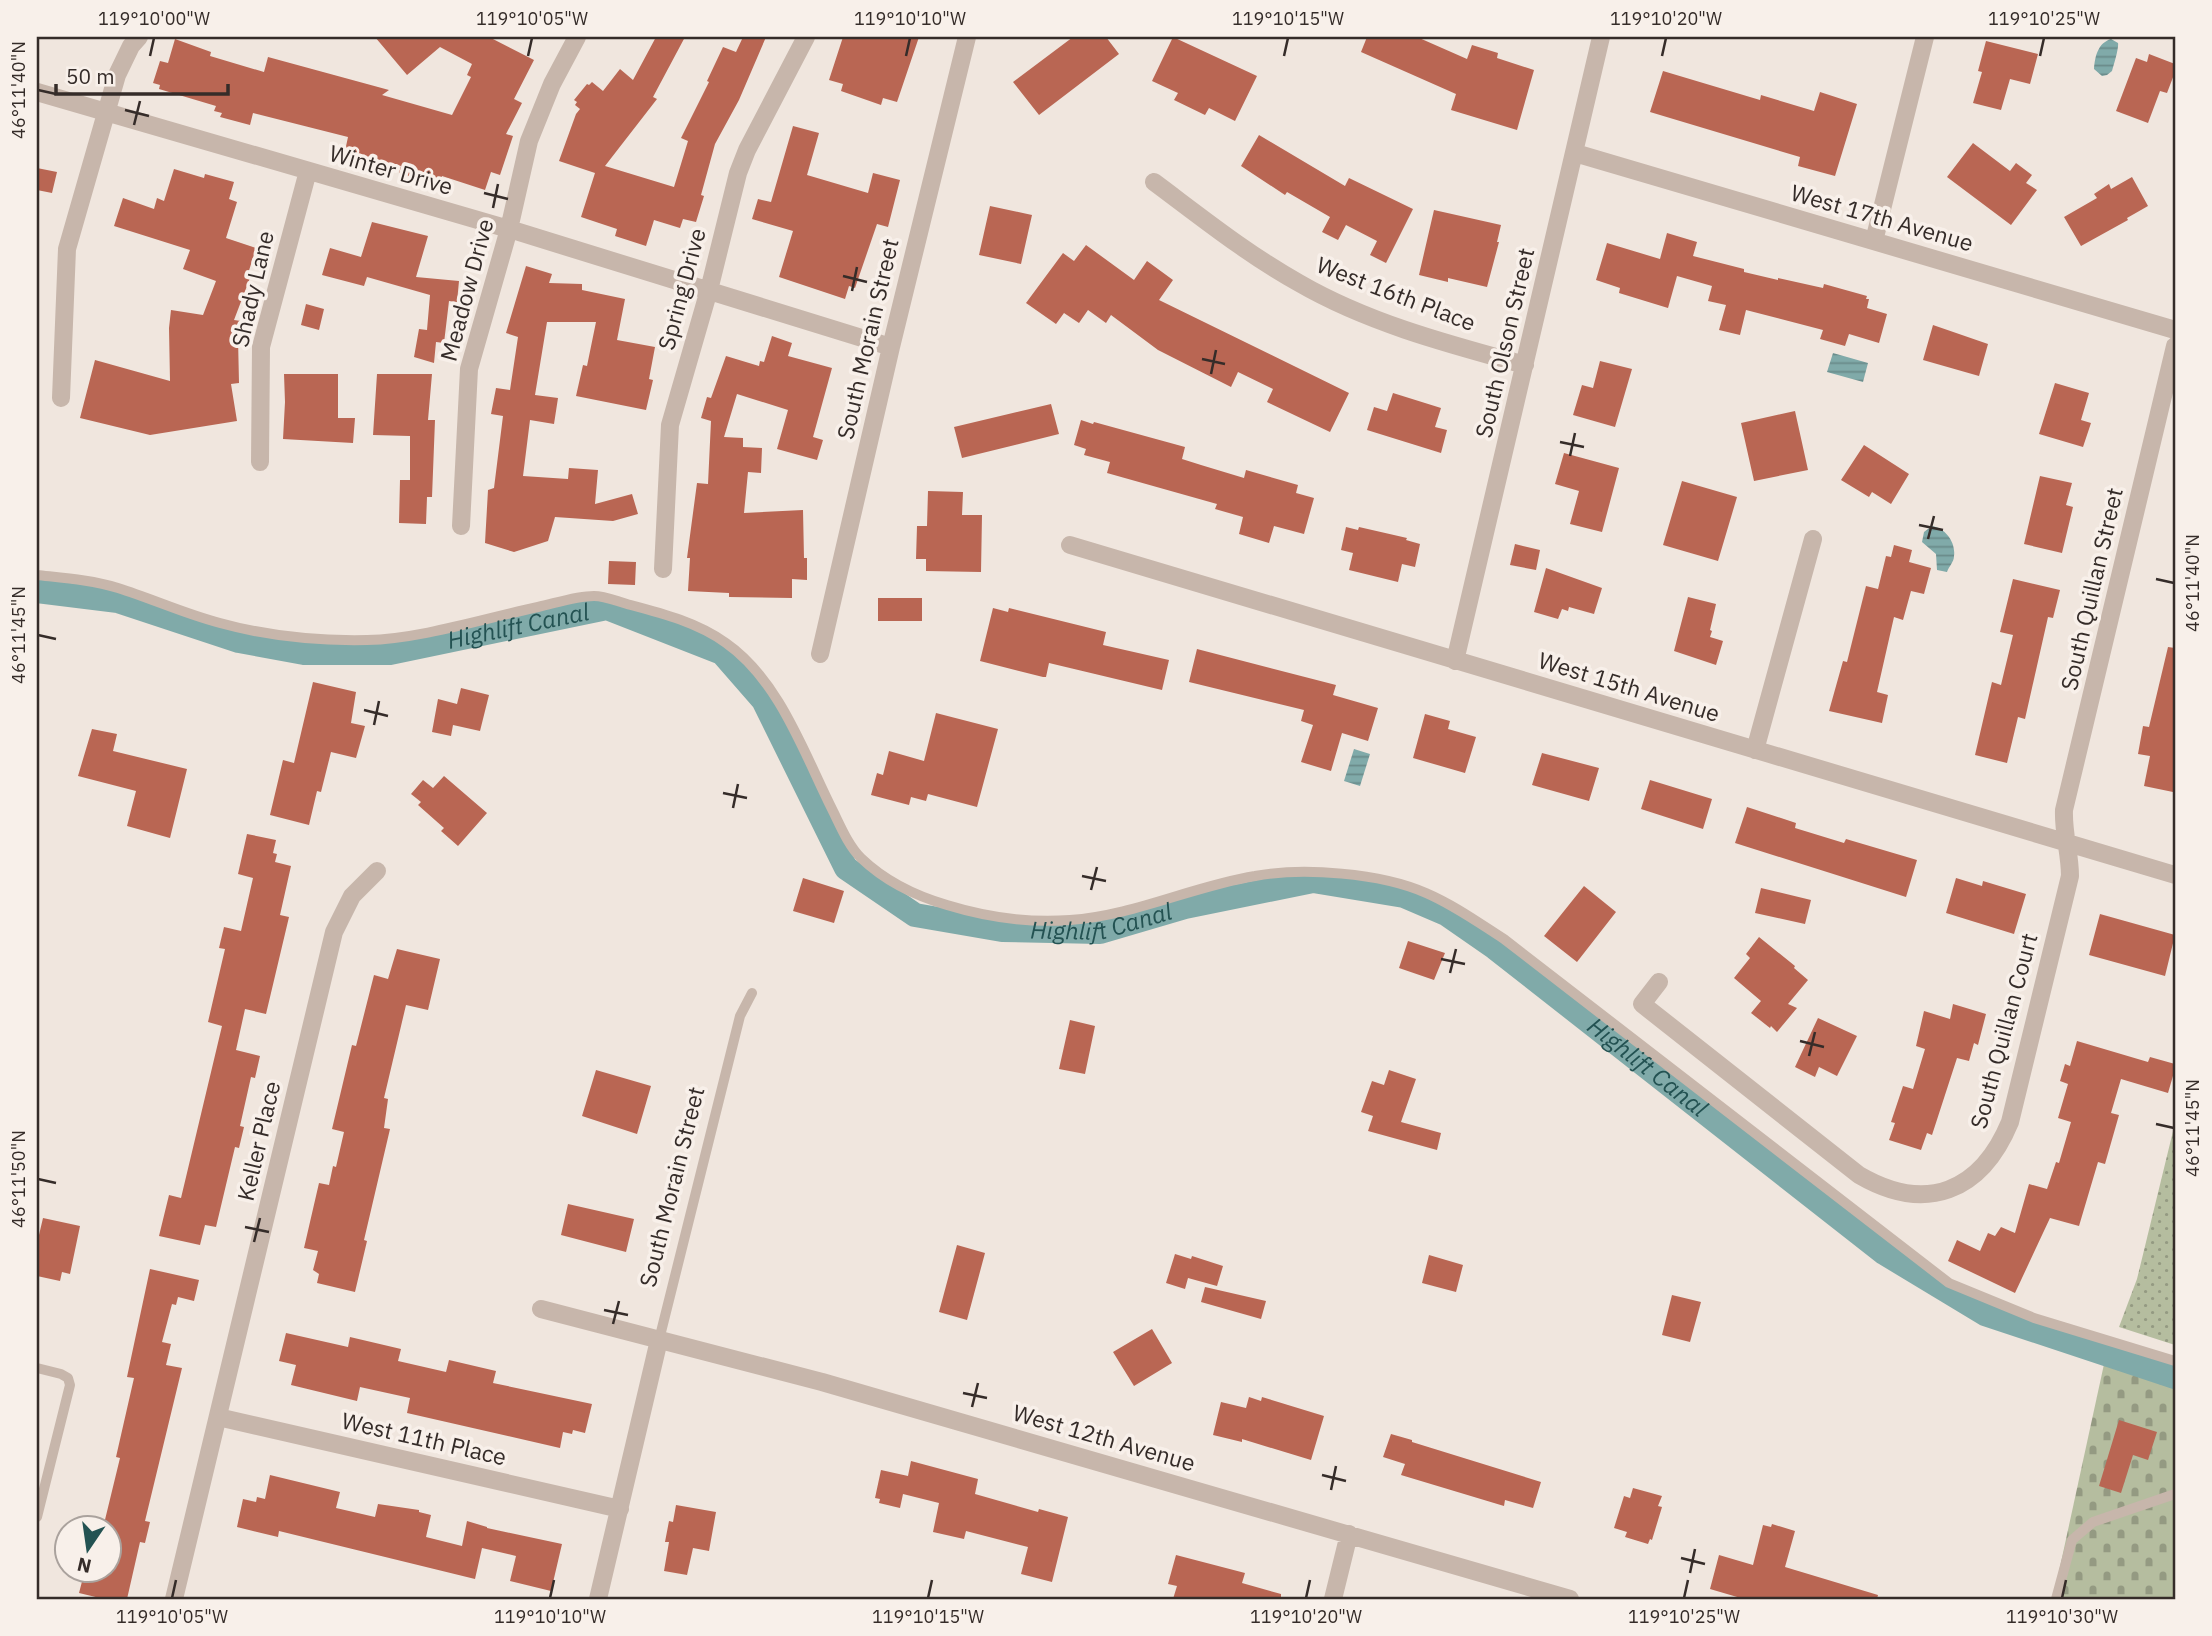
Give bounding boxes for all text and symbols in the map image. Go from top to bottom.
text: 119°10'00"W [98,7,210,30]
text: 119°10'05"W [476,7,588,30]
text: 119°10'10"W [854,7,966,30]
text: 119°10'15"W [1232,7,1344,30]
text: 119°10'20"W [1610,7,1722,30]
text: 119°10'25"W [1988,7,2100,30]
text: 46°11'40"N [7,41,30,139]
scale bar [56,52,228,96]
text: 50 m [66,62,115,90]
street label: Winter Drive [326,137,457,201]
street label: West 17th Avenue [1788,177,1977,257]
street label: Meadow Drive [433,215,499,364]
street label: Spring Drive [650,225,712,353]
street label: Shady Lane [224,228,280,350]
street label: South Morain Street [829,235,905,442]
street label: South Olson Street [1468,245,1540,441]
street label: West 16th Place [1313,249,1480,337]
street label: South Quillan Street [2053,484,2129,693]
text: 46°11'40"N [2181,534,2204,632]
text: 46°11'45"N [7,586,30,684]
water label: Highlift Canal [444,595,592,656]
street label: West 15th Avenue [1535,644,1724,728]
water label: Highlift Canal [1030,895,1176,947]
street label: South Quillan Court [1963,930,2044,1132]
water label: Highlift Canal [1581,1009,1715,1124]
street label: Keller Place [230,1078,286,1204]
text: 46°11'45"N [2181,1079,2204,1177]
street label: South Morain Street [632,1083,710,1290]
text: 46°11'50"N [7,1130,30,1228]
street label: West 12th Avenue [1010,1397,1199,1477]
street label: West 11th Place [339,1405,509,1472]
north arrow [52,1514,122,1584]
text: N [75,1552,94,1579]
text: 119°10'05"W [116,1605,228,1628]
text: 119°10'10"W [494,1605,606,1628]
text: 119°10'15"W [872,1605,984,1628]
text: 119°10'20"W [1250,1605,1362,1628]
text: 119°10'25"W [1628,1605,1740,1628]
text: 119°10'30"W [2006,1605,2118,1628]

